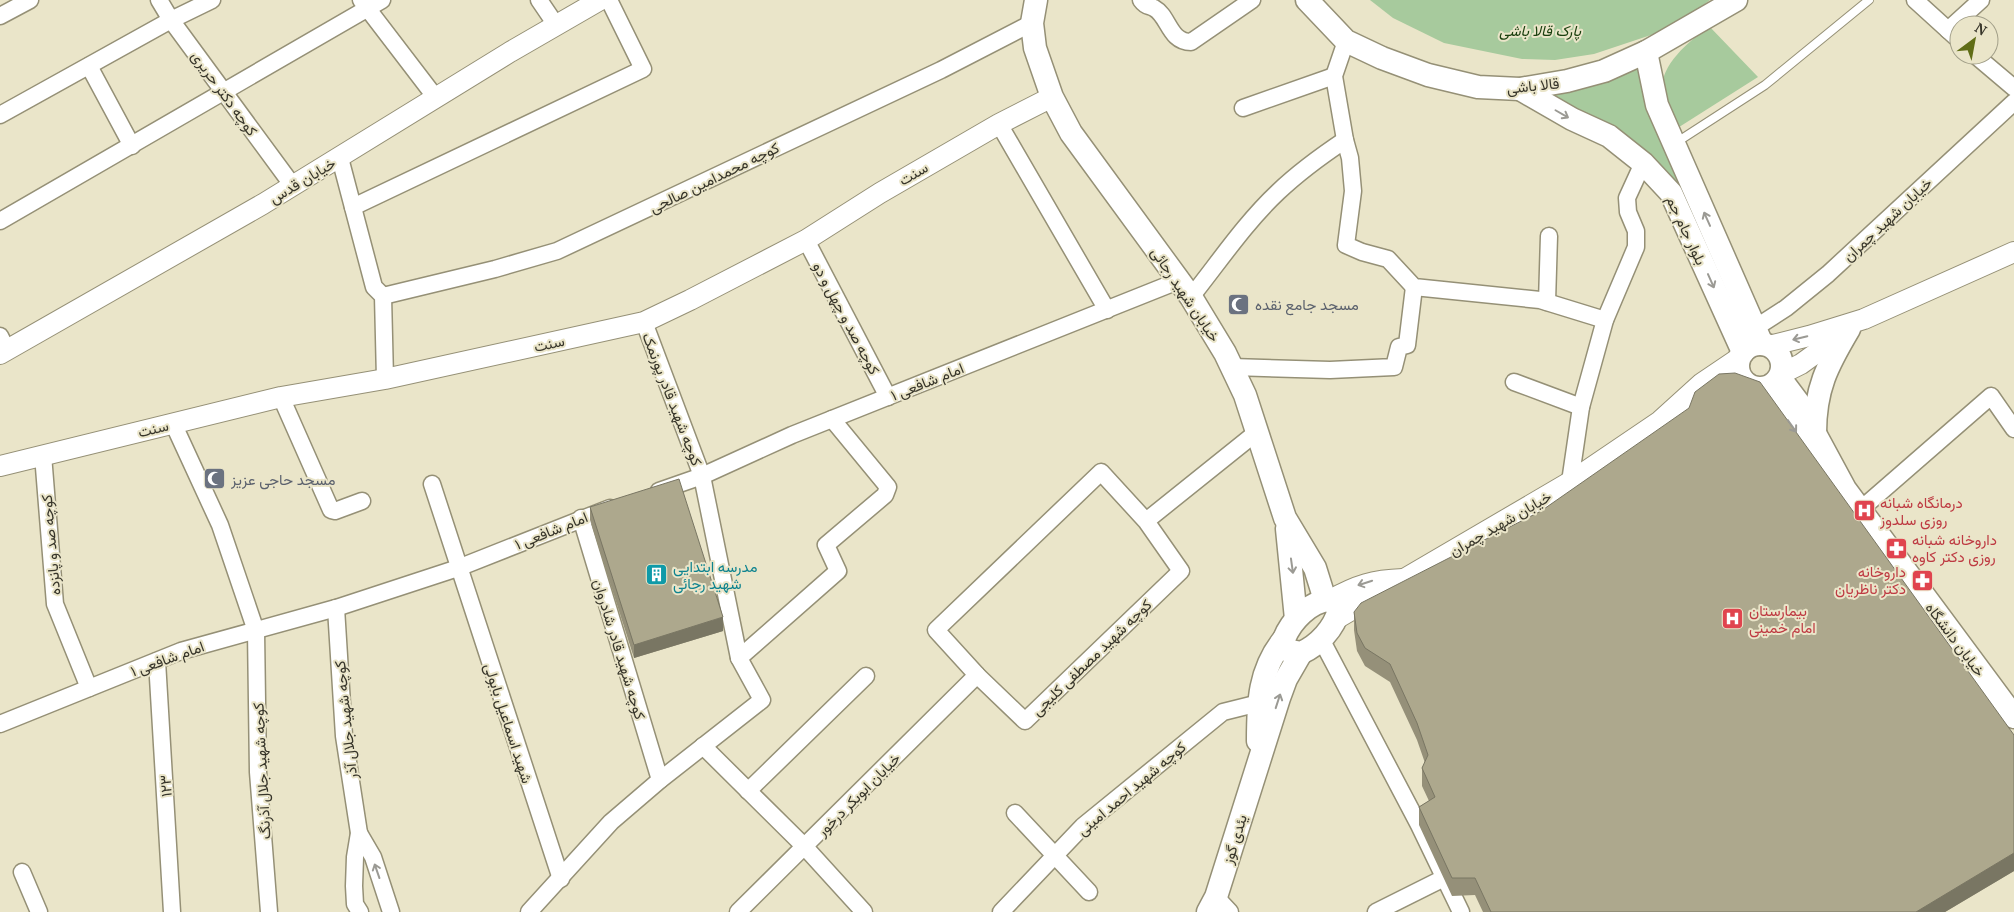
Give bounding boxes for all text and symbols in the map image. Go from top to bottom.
north arrow [1949,15,1999,65]
text: N [1972,18,1991,40]
park label: پارک قالا باشی [1499,20,1581,41]
street label: کوچه دکتر حریری [187,46,263,140]
street label: قالا باشی [1506,72,1561,99]
one-way arrow [1555,109,1569,119]
street label: کوچه محمدامین صالحی [646,137,783,218]
street label: خیابان قدس [265,152,339,209]
street label: سنت [895,157,931,189]
street label: خیابان شهید چمران [1838,172,1937,266]
street label: بلوار جام جم [1661,192,1712,268]
one-way arrow [1702,212,1711,227]
street label: خیابان شهید رجائی [1146,243,1225,346]
street label: کوچه صد و چهل و دو [808,258,885,378]
one-way arrow [1706,273,1716,288]
mosque icon: مسجد جامع نقده [1227,292,1251,316]
place label: مسجد جامع نقده [1255,294,1359,316]
street label: سنت [532,330,566,356]
street label: کوچه شهید قادر پورنمک [637,330,708,469]
one-way arrow [1793,334,1809,343]
street label: امام شافعی ۱ [888,357,967,406]
street label: سنت [136,415,171,441]
one-way arrow [1787,419,1797,433]
mosque icon: مسجد حاجی عزیز [203,467,227,491]
place label: مسجد حاجی عزیز [230,469,336,490]
street label: خیابان شهید چمران [1445,486,1555,561]
place label: درمانگاه شبانه روزی سلدوز [1879,492,1963,530]
street label: کوچه صد و پانزده [36,493,65,596]
hospital icon: درمانگاه شبانه روزی سلدوز [1852,499,1876,523]
street label: امام شافعی ۱ [512,506,591,555]
place label: داروخانه شبانه روزی دکتر کاوه [1912,529,1997,567]
pharmacy icon: داروخانه شبانه روزی دکتر کاوه [1884,536,1908,560]
place label: مدرسه ابتدایی شهید رجائی [673,556,757,594]
one-way arrow [1287,558,1297,574]
place label: داروخانه دکتر ناظریان [1835,561,1906,598]
building icon: مدرسه ابتدایی شهید رجائی [645,563,669,587]
pharmacy icon: داروخانه دکتر ناظریان [1910,568,1934,592]
street label: کوچه شهید قادر شادروان [588,576,651,722]
one-way arrow [1357,579,1373,589]
street label: کوچه شهید مصطفی کلیجی [1027,594,1156,720]
street label: خیابان دانشگاه [1922,598,1990,680]
place label: بیمارستان امام خمینی [1749,600,1816,638]
hospital icon: بیمارستان امام خمینی [1721,607,1745,631]
street label: امام شافعی ۱ [127,635,207,681]
street label: کوچه شهید جلال آذر [329,659,362,781]
street label: شهید اسماعیل بابولی [479,660,538,786]
one-way arrow [1274,694,1283,709]
street label: کوچه شهید جلال آذرنگ [247,702,276,840]
street label: کوچه شهید احمد امینی [1072,736,1191,840]
street label: خیابان ابوبکر درخور [811,748,904,841]
street label: ۱۲۳ [154,774,176,798]
street label: یئدی گوز [1217,812,1252,867]
one-way arrow [372,864,381,879]

